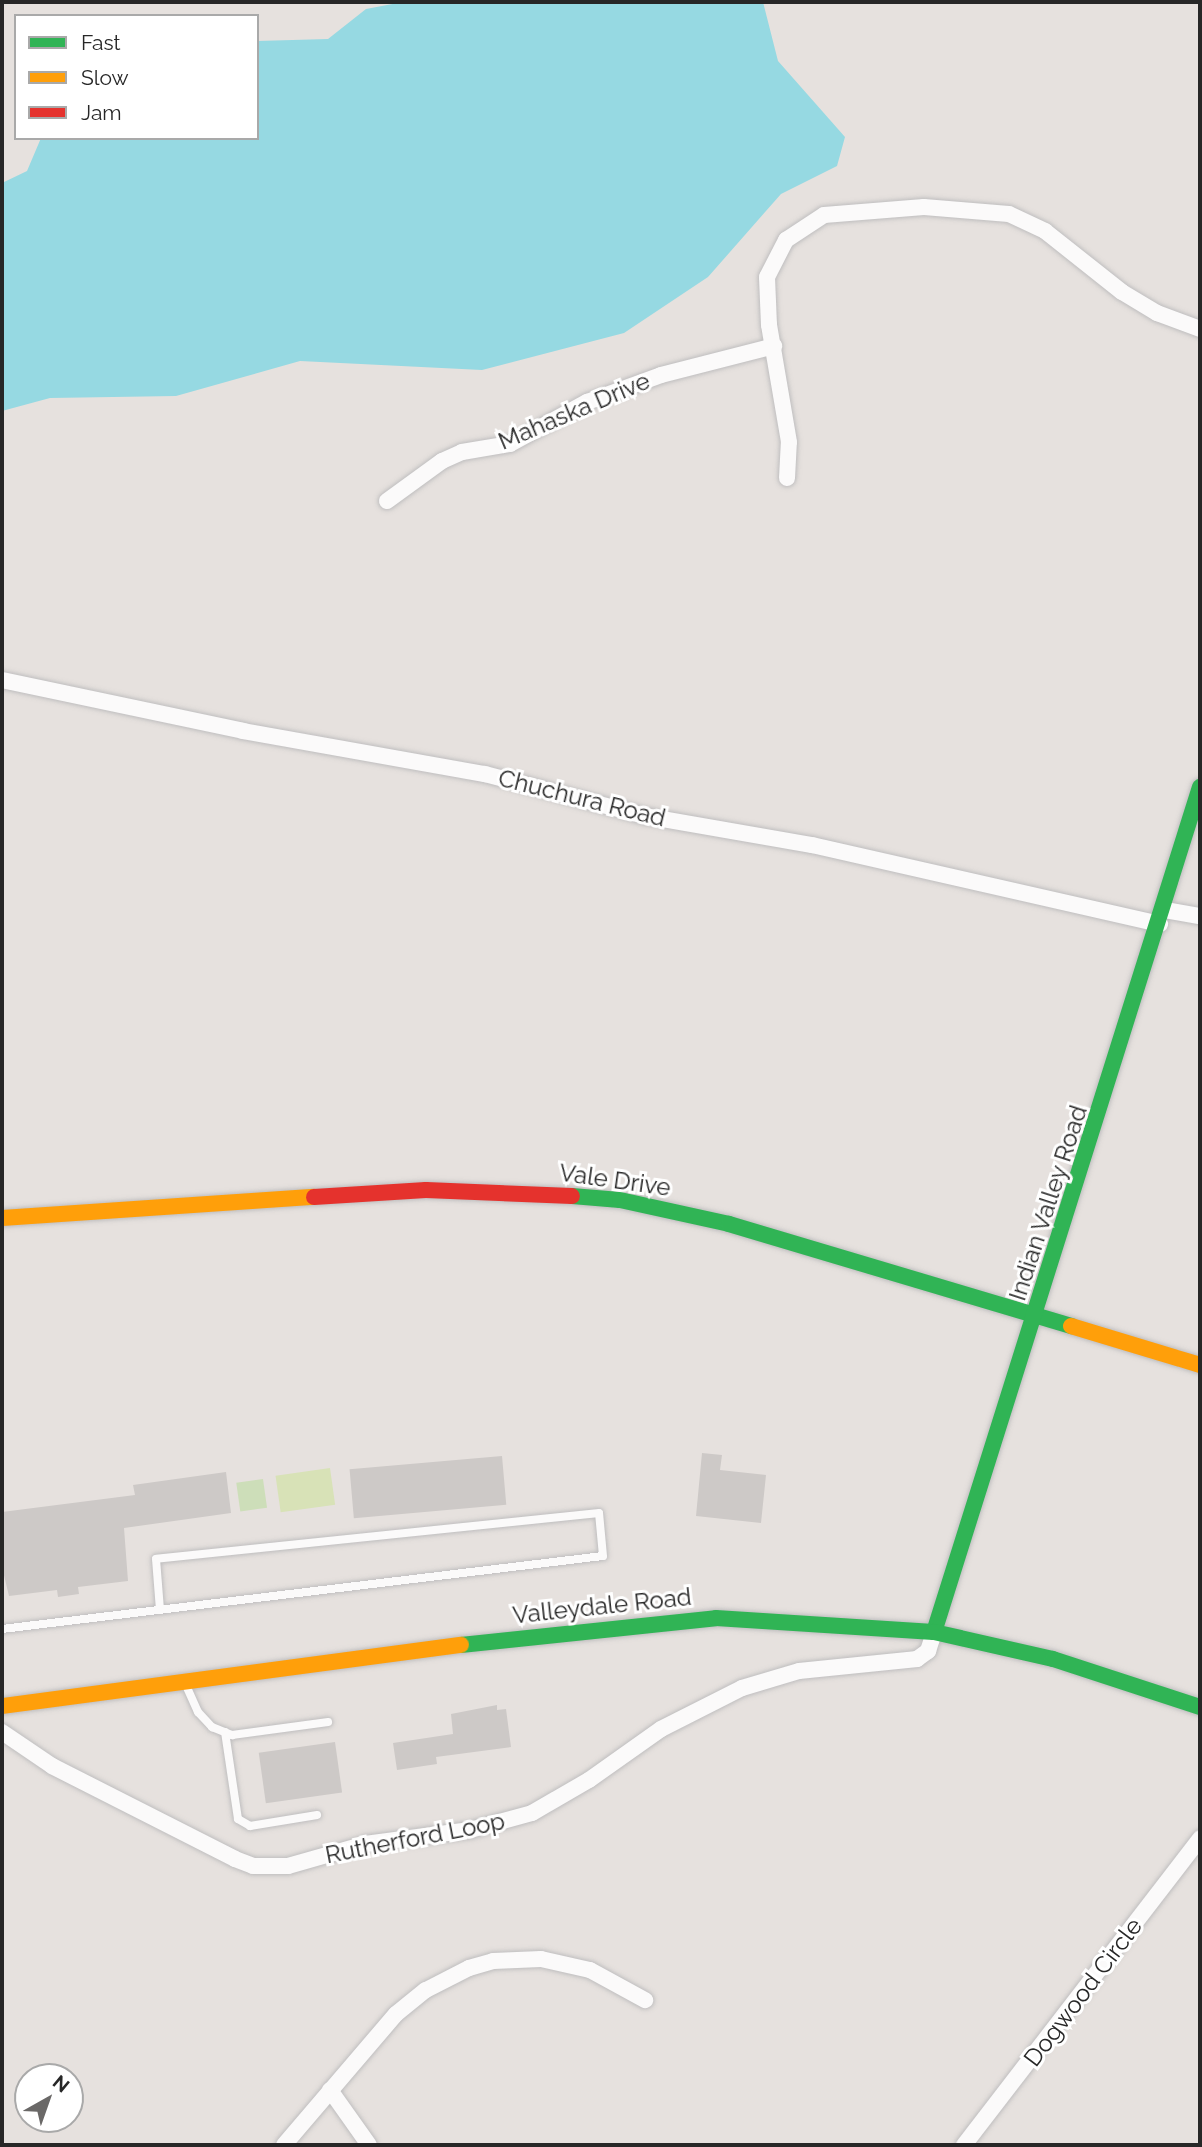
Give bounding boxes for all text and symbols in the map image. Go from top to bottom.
legend [14,14,259,140]
text: Fast [81,30,121,55]
text: Slow [81,65,129,90]
text: Jam [81,100,122,125]
street label: Mahaska Drive [494,366,654,456]
street label: Chuchura Road [495,763,669,833]
street label: Indian Valley Road [1003,1101,1093,1305]
street label: Vale Drive [557,1158,673,1202]
street label: Valleydale Road [511,1582,693,1630]
street label: Rutherford Loop [323,1806,507,1870]
street label: Dogwood Circle [1018,1912,1148,2072]
north arrow [14,2063,84,2133]
text: N [49,2070,74,2097]

